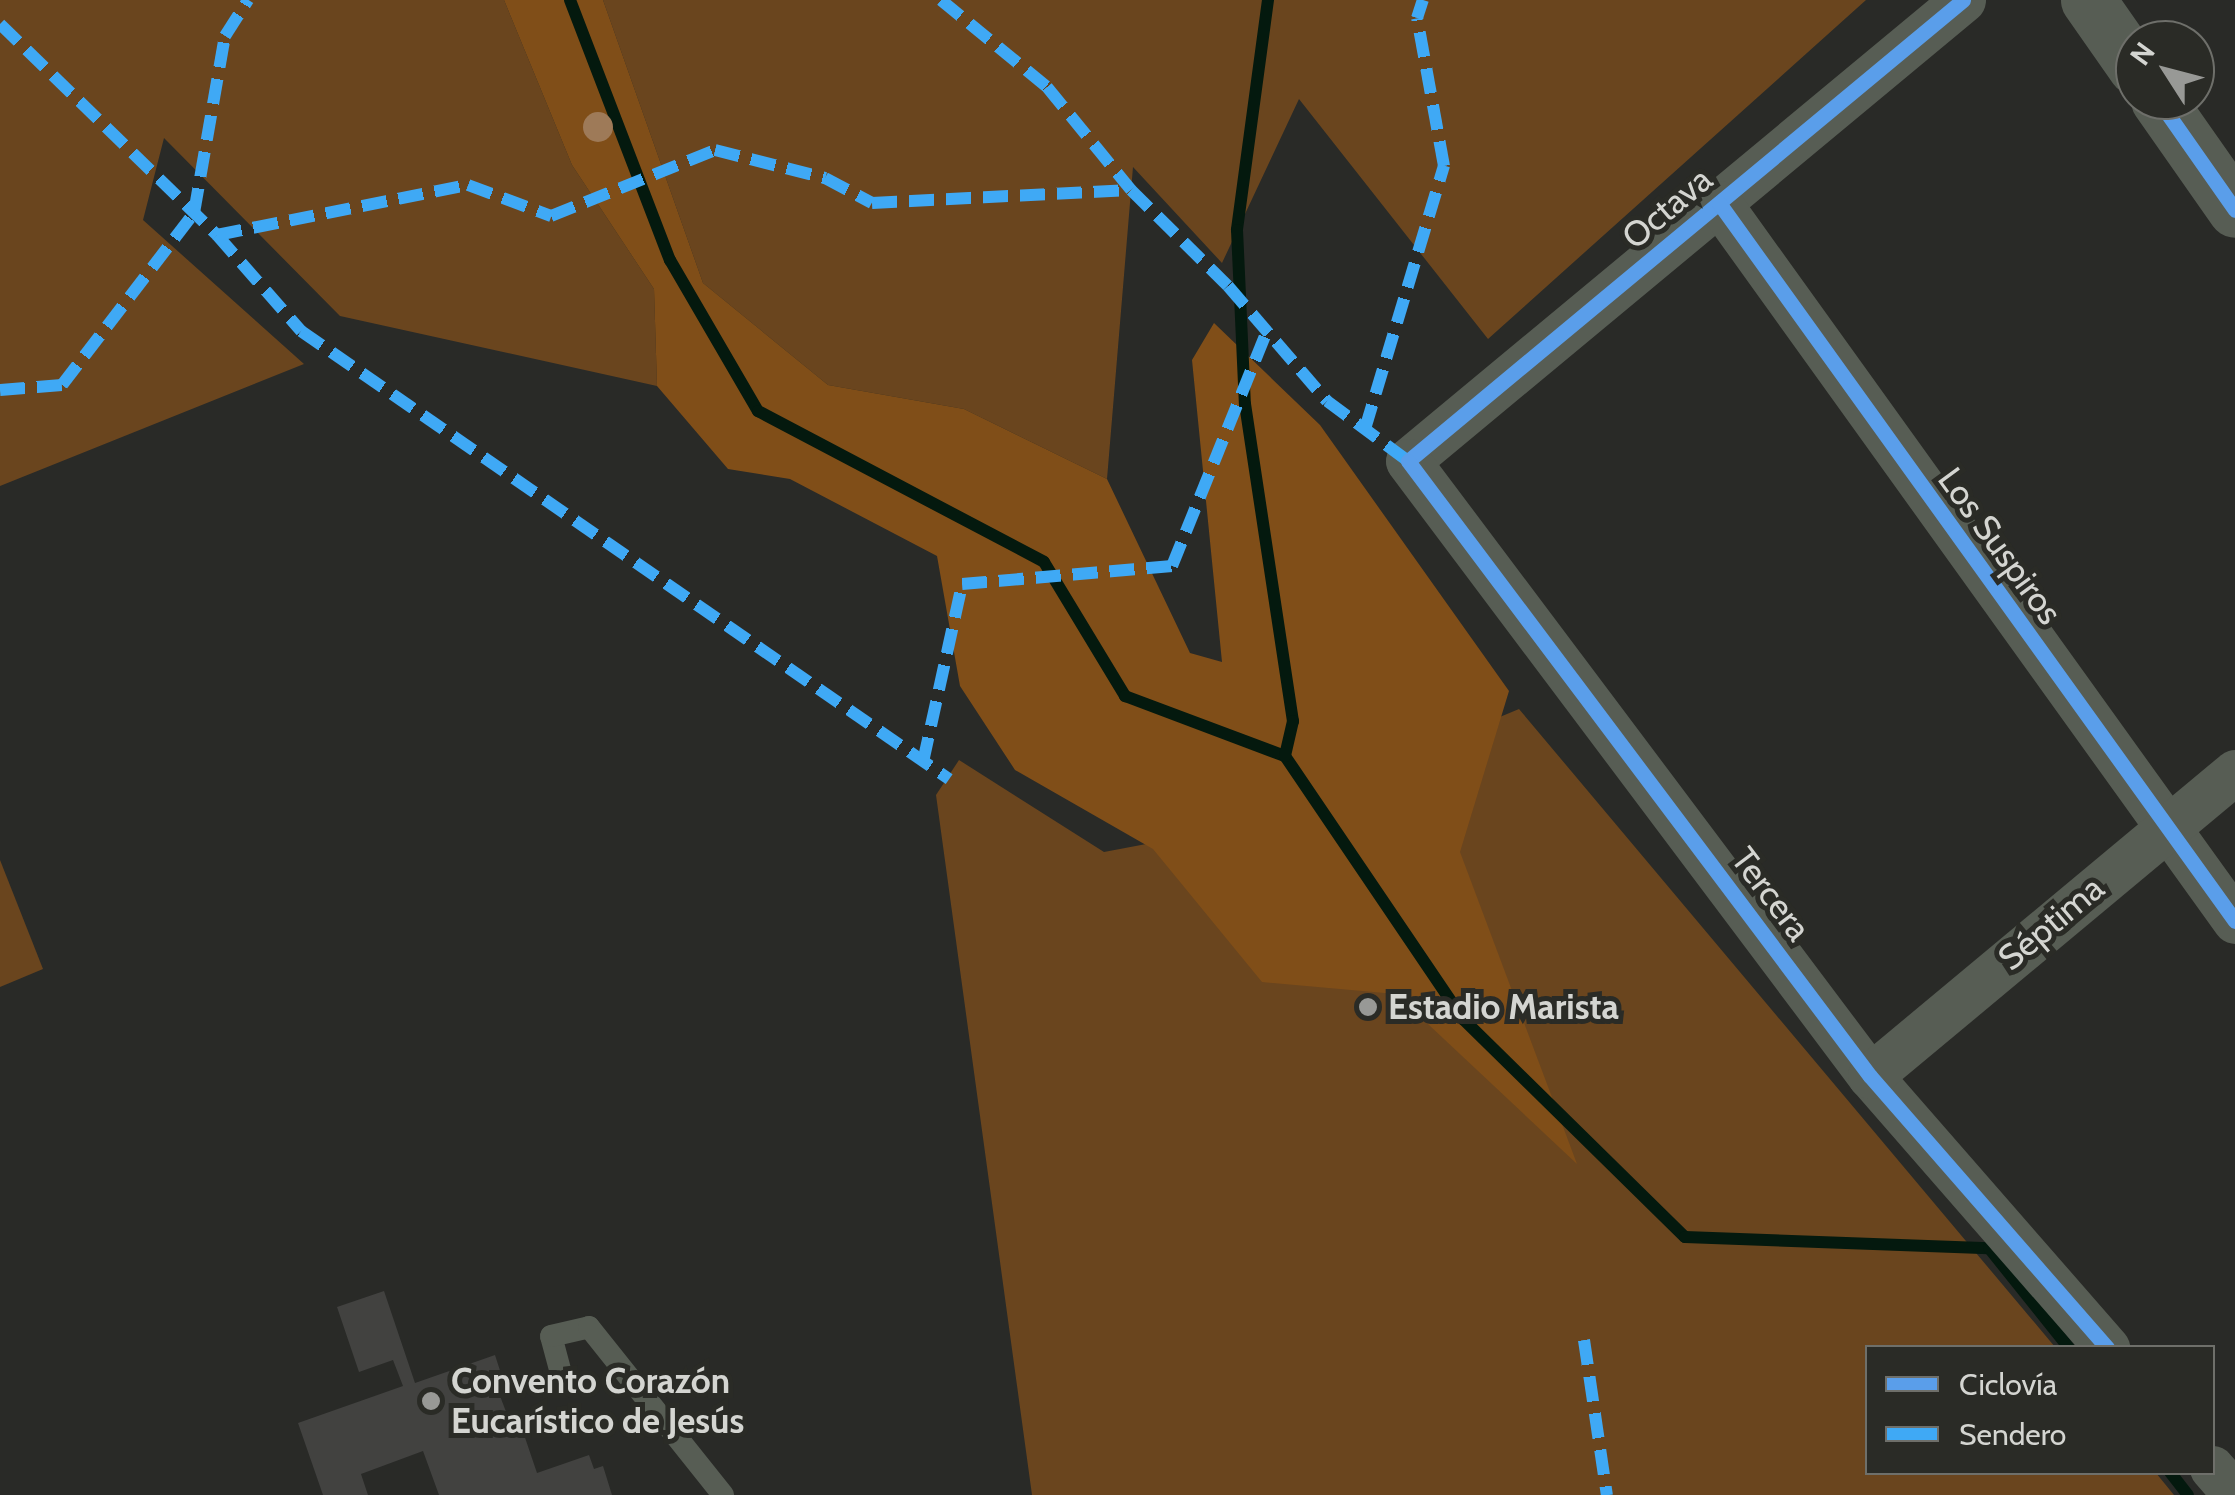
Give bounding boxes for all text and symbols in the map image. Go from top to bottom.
north arrow [2115,20,2215,120]
text: N [2123,36,2162,72]
street label: Octava [1614,158,1720,258]
street label: Los Suspiros [1929,460,2071,632]
street label: Tercera [1722,839,1820,949]
street label: Séptima [1990,867,2112,979]
place label: Estadio Marista [1388,986,1619,1028]
marker: Estadio Marista [1357,996,1379,1018]
legend [1865,1345,2215,1475]
place label: Convento Corazón Eucarístico de Jesús [451,1360,744,1442]
text: Ciclovía [1959,1366,2057,1403]
marker: Convento Corazón Eucarístico de Jesús [420,1390,442,1412]
text: Sendero [1959,1416,2066,1453]

